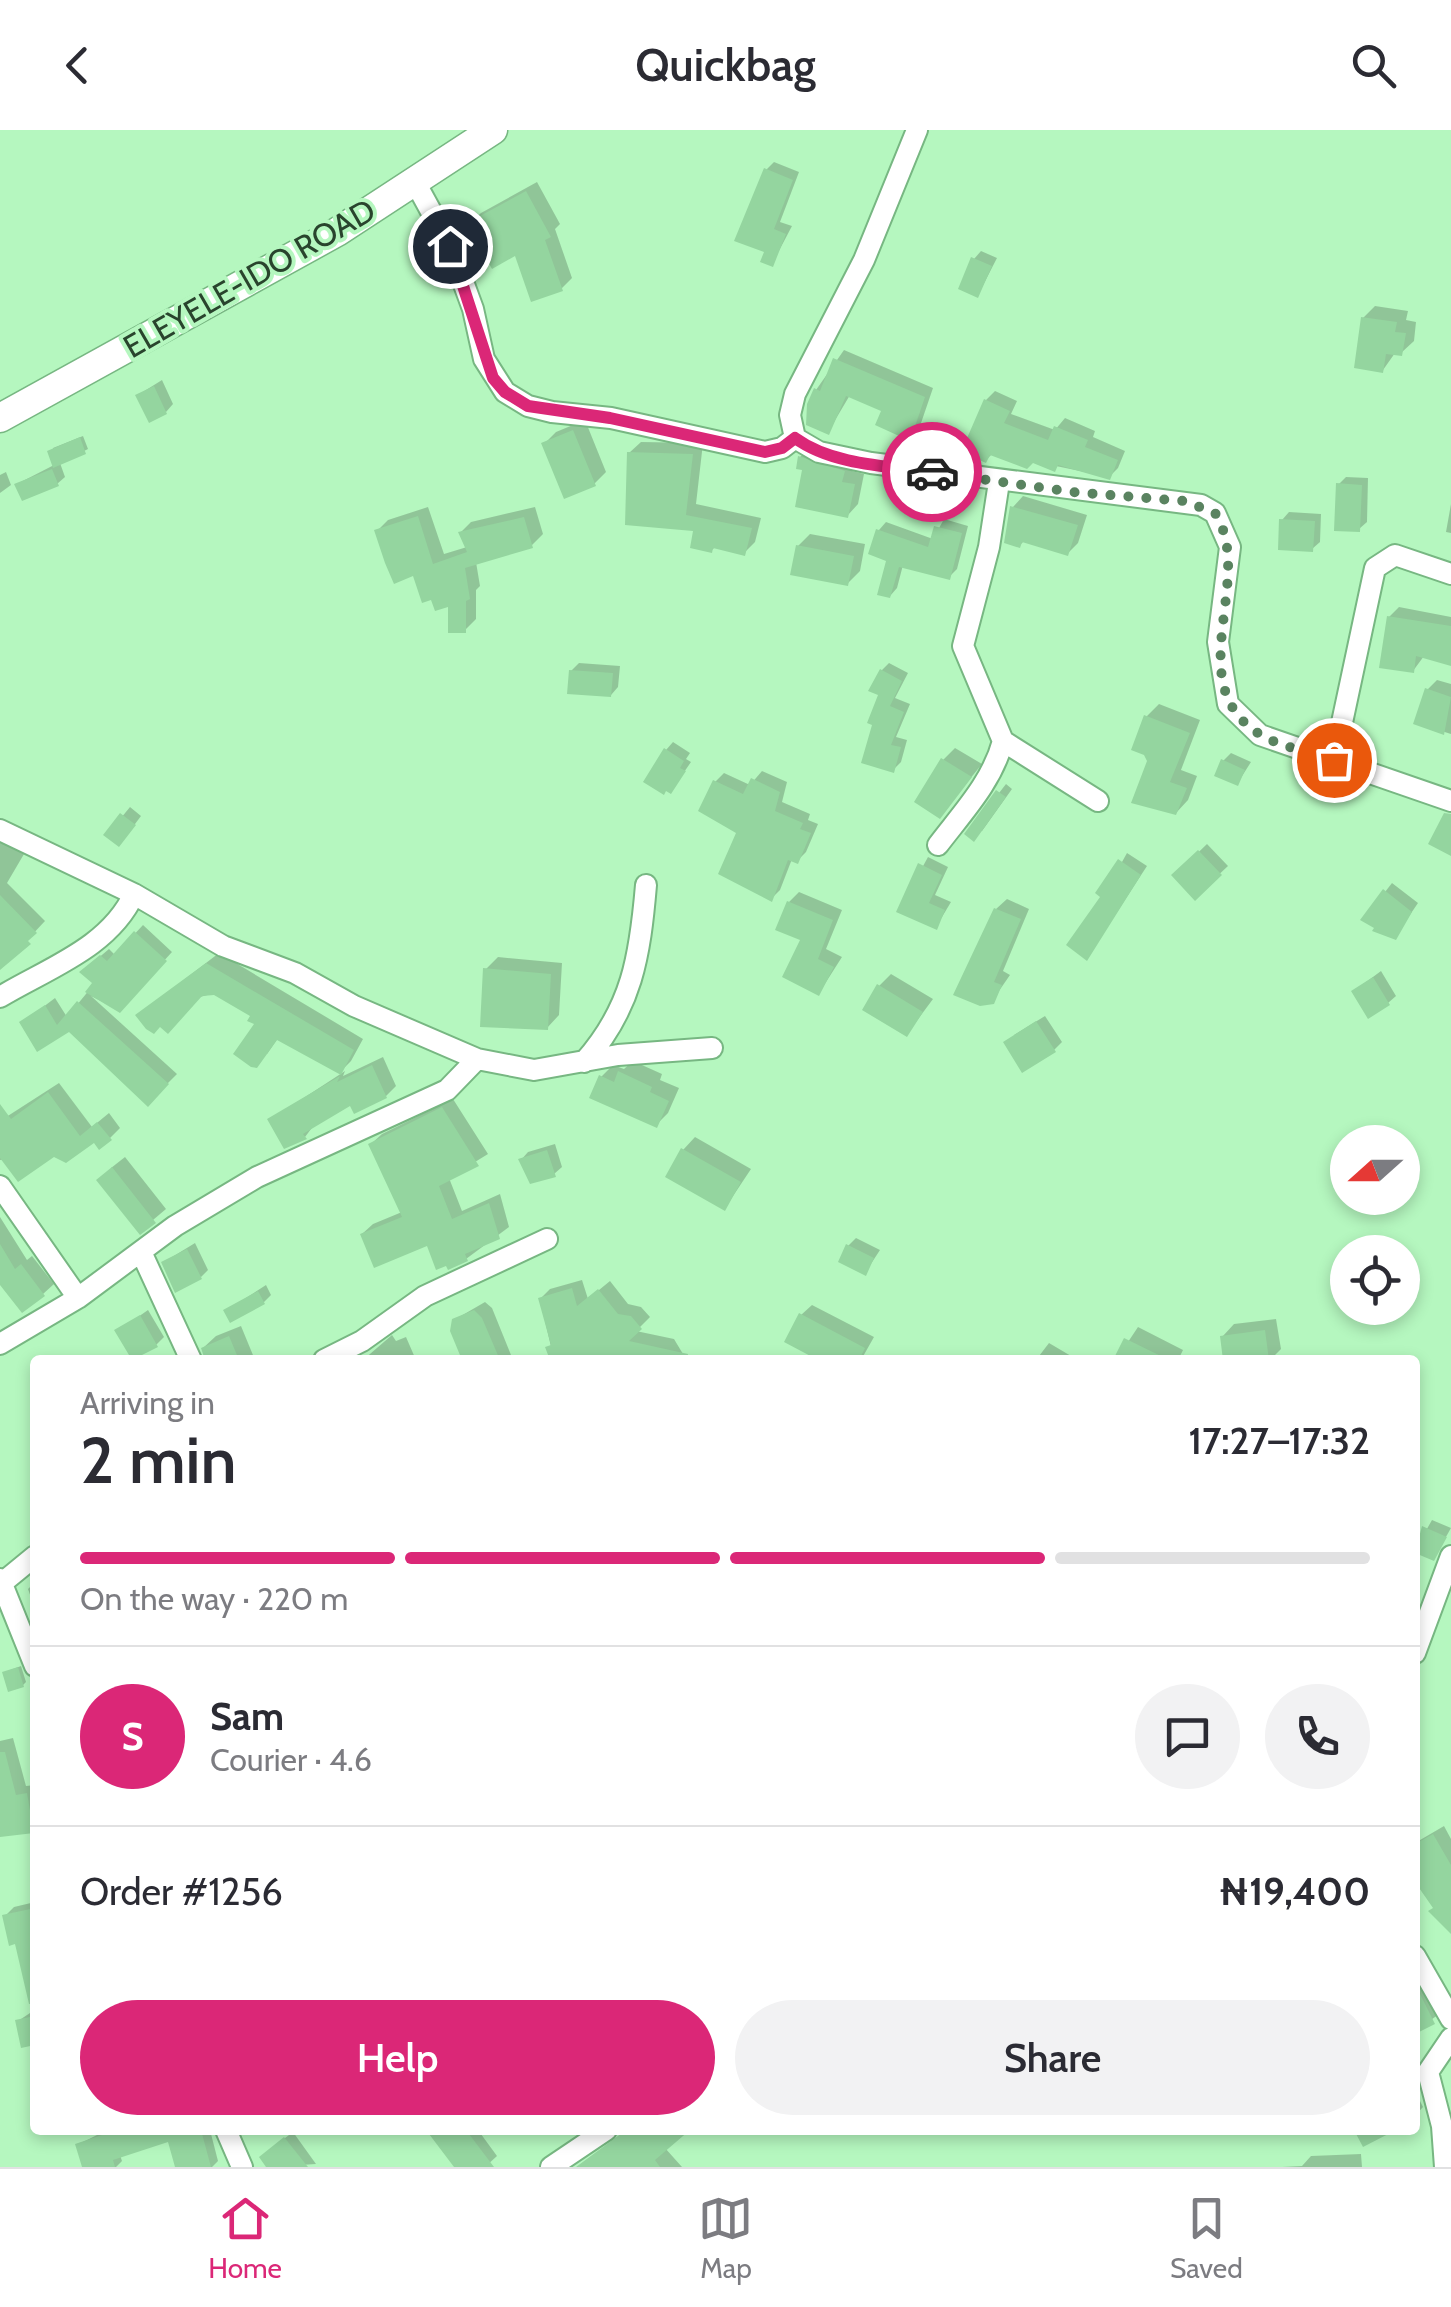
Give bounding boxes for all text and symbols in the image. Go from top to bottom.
icon: back [50,38,105,93]
text: Quickbag [635,38,816,92]
icon: search [1346,38,1401,93]
street label: ELEYELE-IDO ROAD [116,190,382,366]
pin [408,204,493,289]
icon: home [423,219,478,274]
courier [882,422,982,522]
icon: car [905,445,960,500]
pin [1292,718,1377,803]
icon: bag [1307,733,1362,788]
north arrow [1330,1125,1420,1215]
map controls [1330,1125,1420,1325]
button: locate [1330,1235,1420,1325]
text: Arriving in [80,1383,215,1422]
text: 17:27–17:32 [1188,1417,1370,1464]
text: 2 min [80,1420,237,1499]
text: On the way · 220 m [80,1579,348,1618]
button: chat [1135,1684,1240,1789]
button: phone [1265,1684,1370,1789]
text: Sam [210,1693,284,1740]
text: S [121,1713,144,1760]
text: Courier · 4.6 [210,1740,372,1779]
text: Order #1256 [80,1868,283,1915]
text: ₦19,400 [1219,1868,1370,1915]
button: Help [80,2000,715,2115]
button: Share [735,2000,1370,2115]
tab: Home [208,2191,282,2285]
tab: Map [698,2191,753,2285]
tab: Saved [1170,2191,1243,2285]

